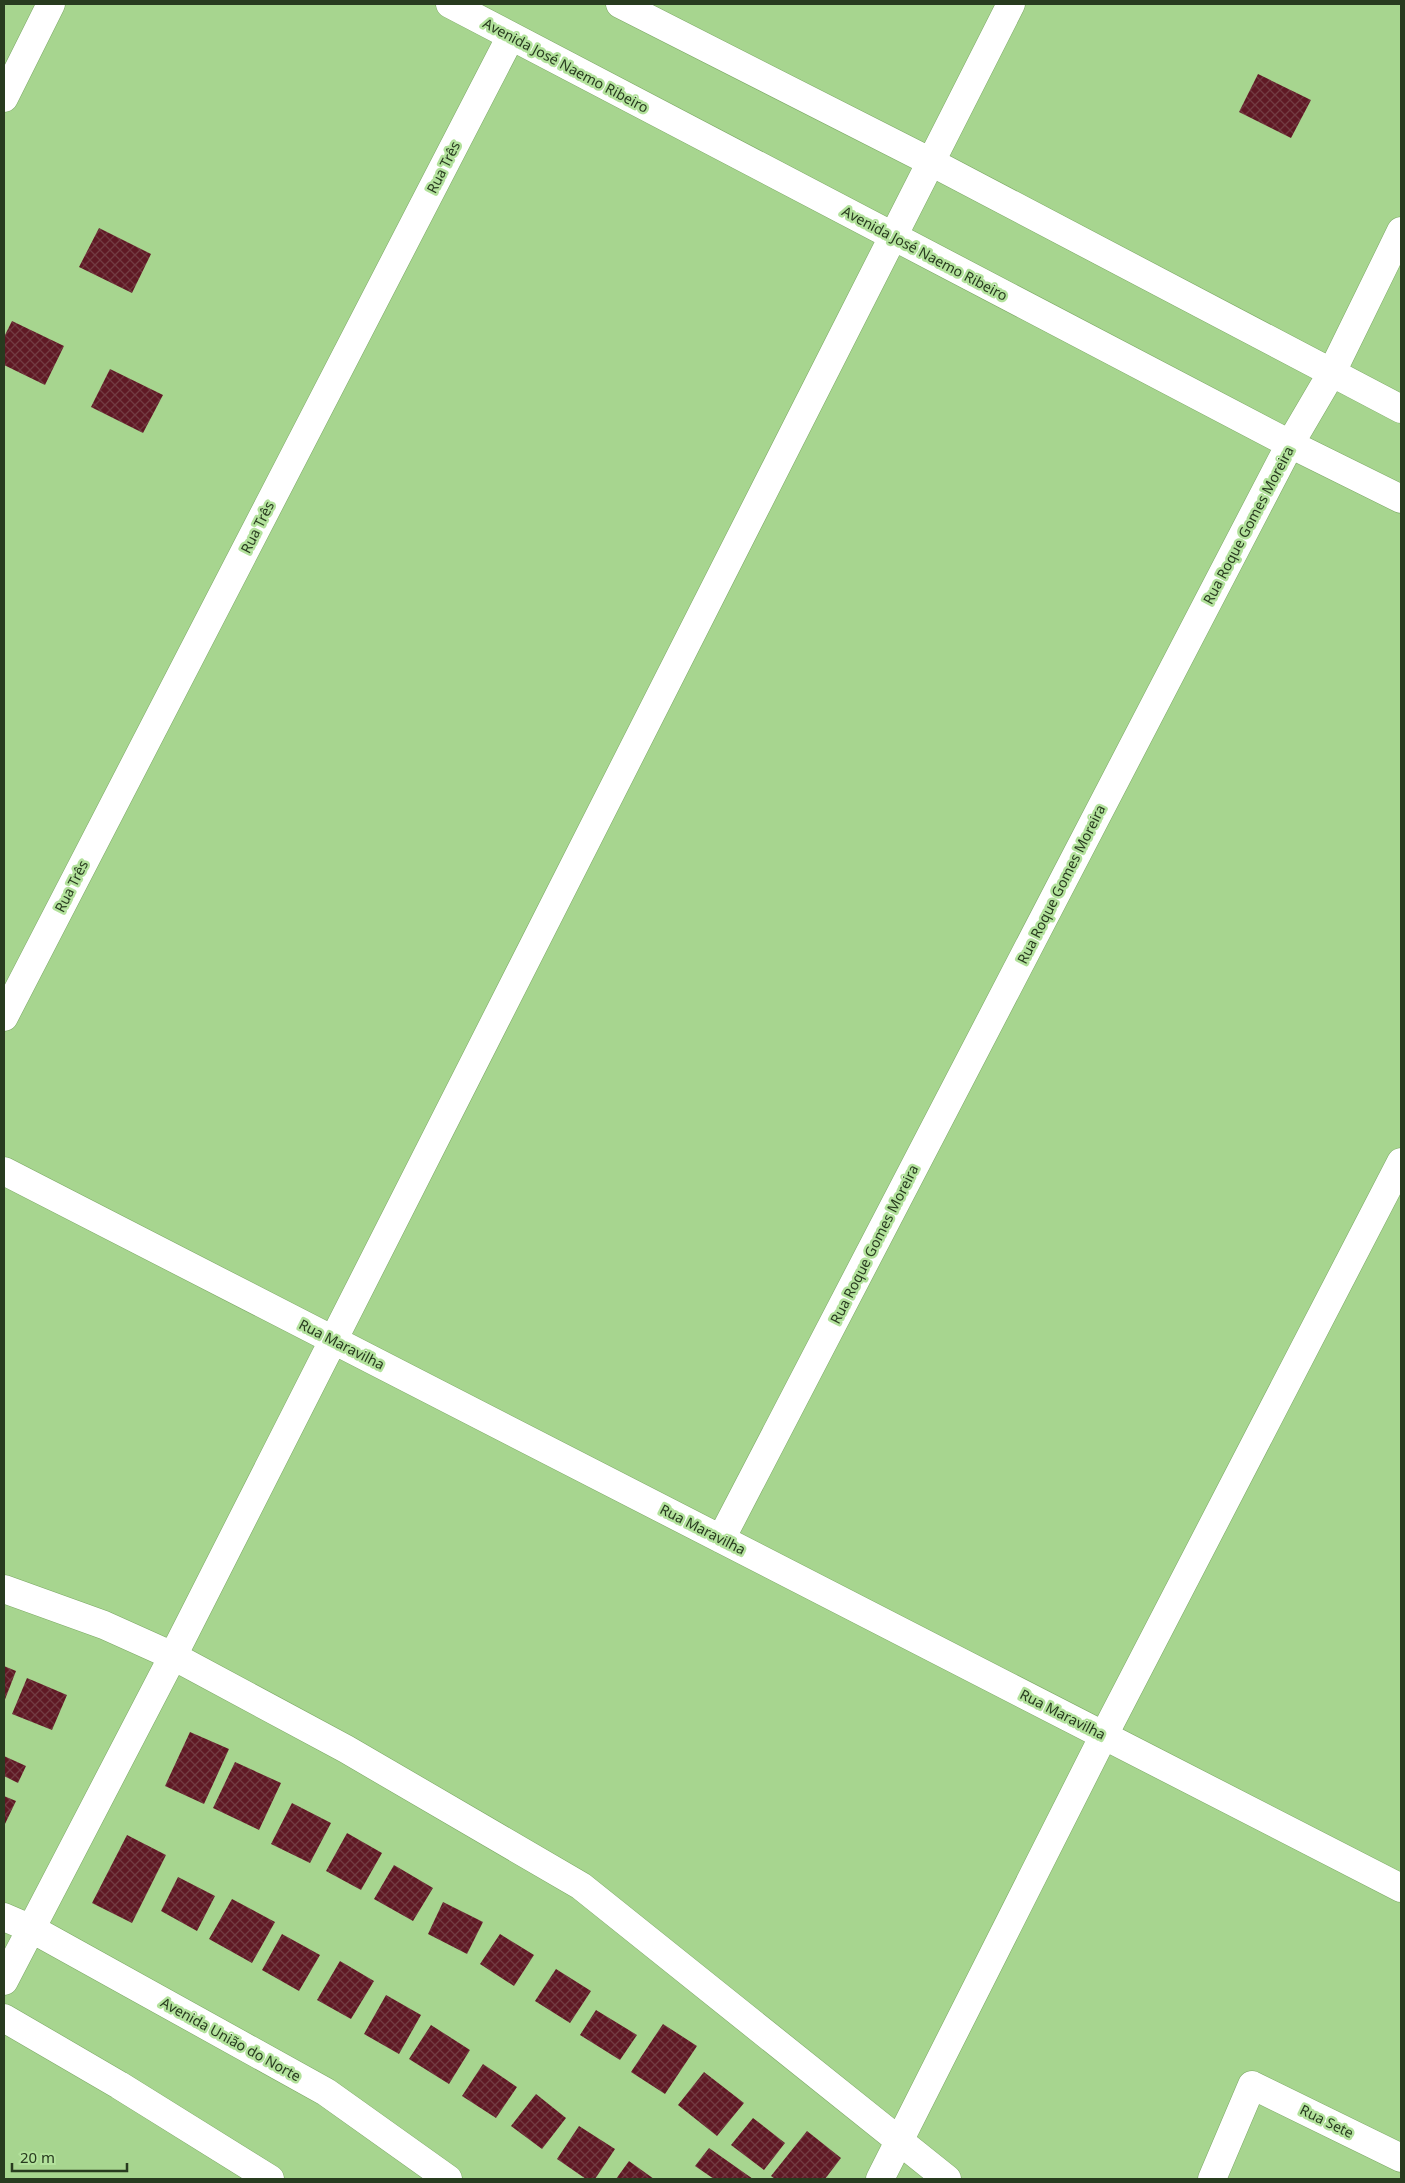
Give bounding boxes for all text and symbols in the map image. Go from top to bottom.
street label: Avenida José Naemo Ribeiro [480,13,652,117]
street label: Rua Três [422,137,464,196]
street label: Avenida José Naemo Ribeiro [839,201,1011,305]
street label: Rua Roque Gomes Moreira [1198,443,1298,607]
street label: Rua Três [236,497,278,556]
street label: Rua Roque Gomes Moreira [1013,801,1109,967]
street label: Rua Três [50,856,92,915]
street label: Rua Roque Gomes Moreira [826,1161,922,1327]
street label: Rua Maravilha [296,1314,388,1374]
street label: Rua Maravilha [657,1499,749,1559]
street label: Rua Maravilha [1017,1684,1109,1744]
street label: Avenida União do Norte [158,1993,304,2085]
street label: Rua Sete [1297,2100,1357,2142]
scale bar [12,2140,128,2172]
text: 20 m [20,2147,55,2167]

